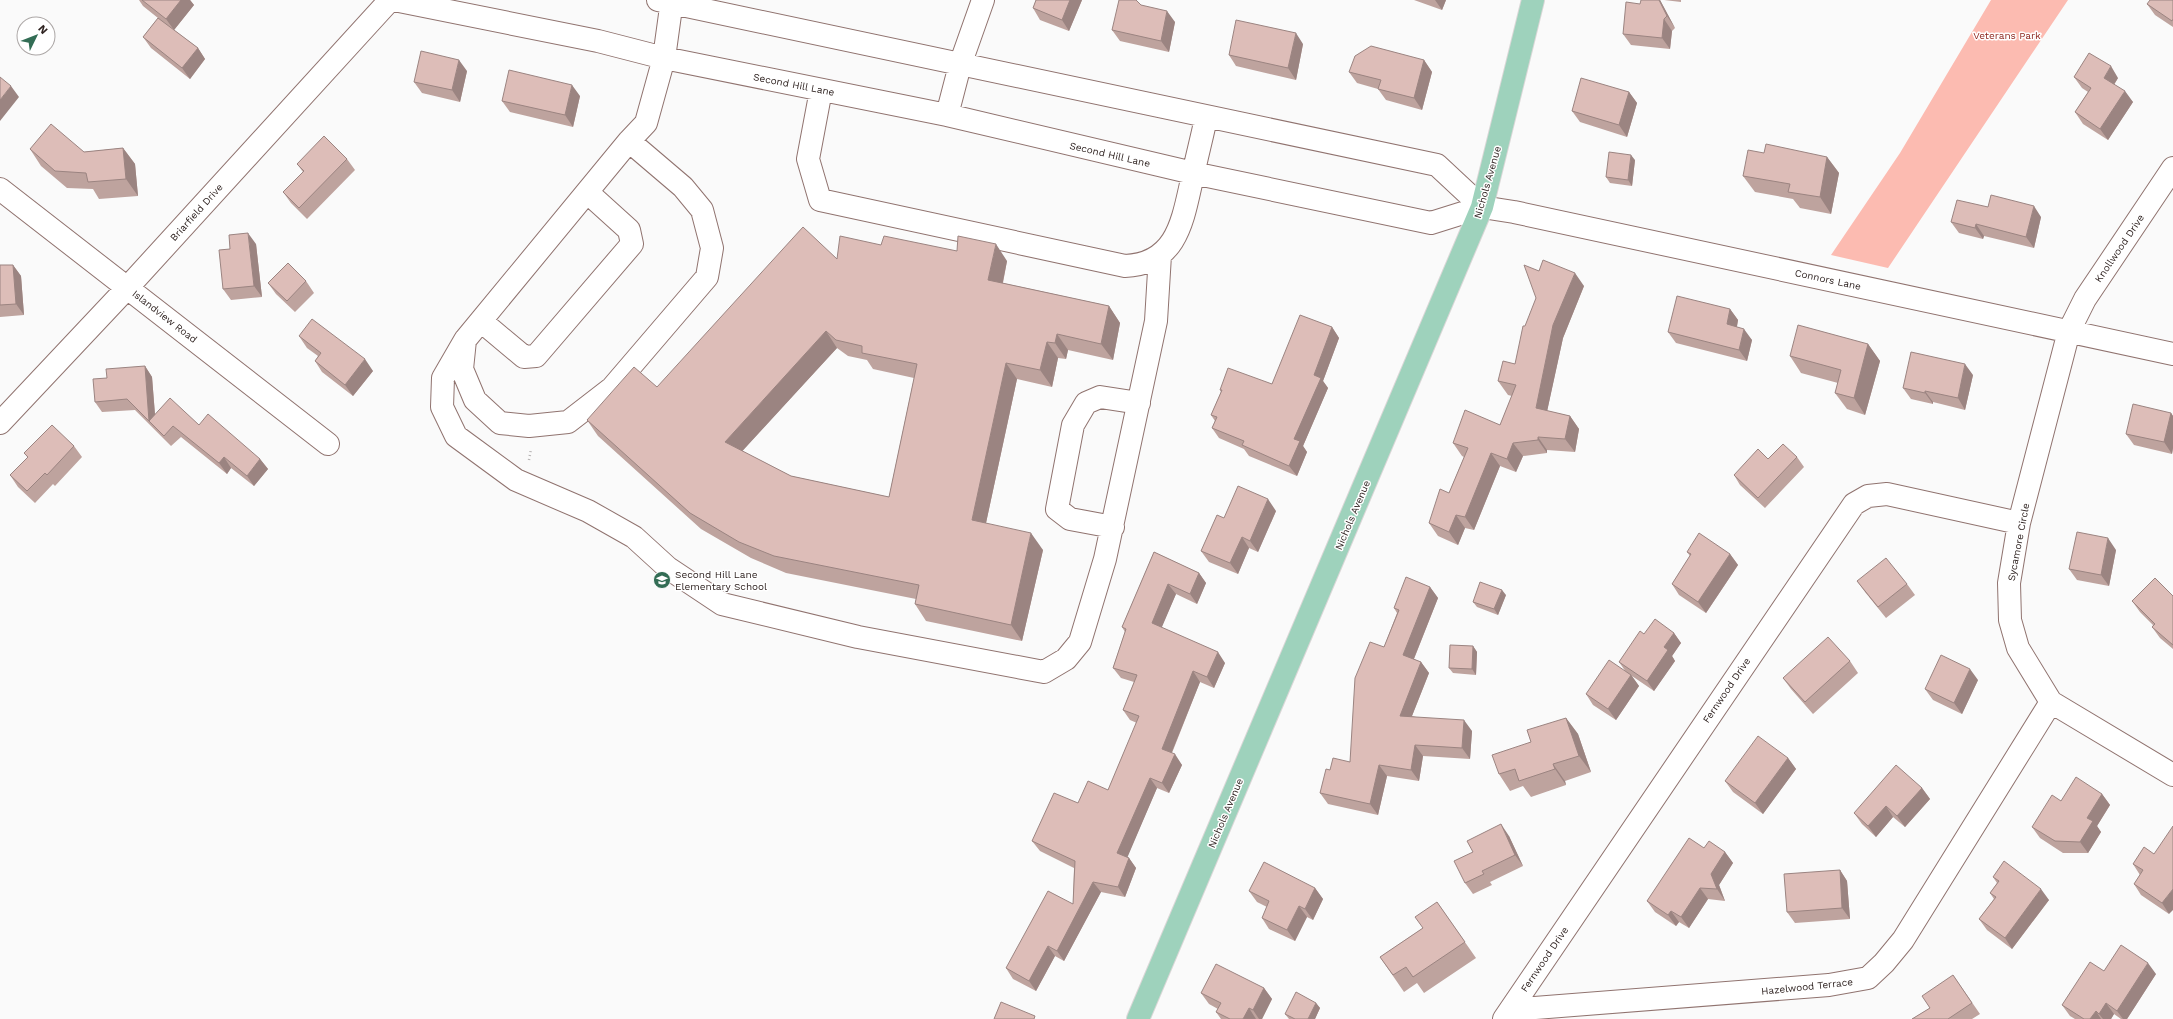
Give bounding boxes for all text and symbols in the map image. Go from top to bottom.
north arrow [16,16,56,56]
text: N [35,22,50,37]
park label: Veterans Park [1973,30,2041,41]
street label: Second Hill Lane [752,71,836,98]
street label: Second Hill Lane [1068,140,1152,169]
street label: Nichols Avenue [1472,145,1503,219]
street label: Briarfield Drive [168,181,225,243]
street label: Knollwood Drive [2093,212,2146,284]
street label: Connors Lane [1794,267,1862,292]
street label: Islandview Road [130,288,199,345]
street label: Nichols Avenue [1333,479,1372,552]
street label: Sycamore Circle [2006,502,2031,582]
place label: Second Hill Lane Elementary School [675,569,767,592]
school or university icon: Second Hill Lane Elementary School [652,570,672,590]
street label: Fernwood Drive [1701,655,1752,725]
street label: Nichols Avenue [1206,777,1245,850]
street label: Fernwood Drive [1519,924,1570,994]
street label: Hazelwood Terrace [1761,976,1854,997]

